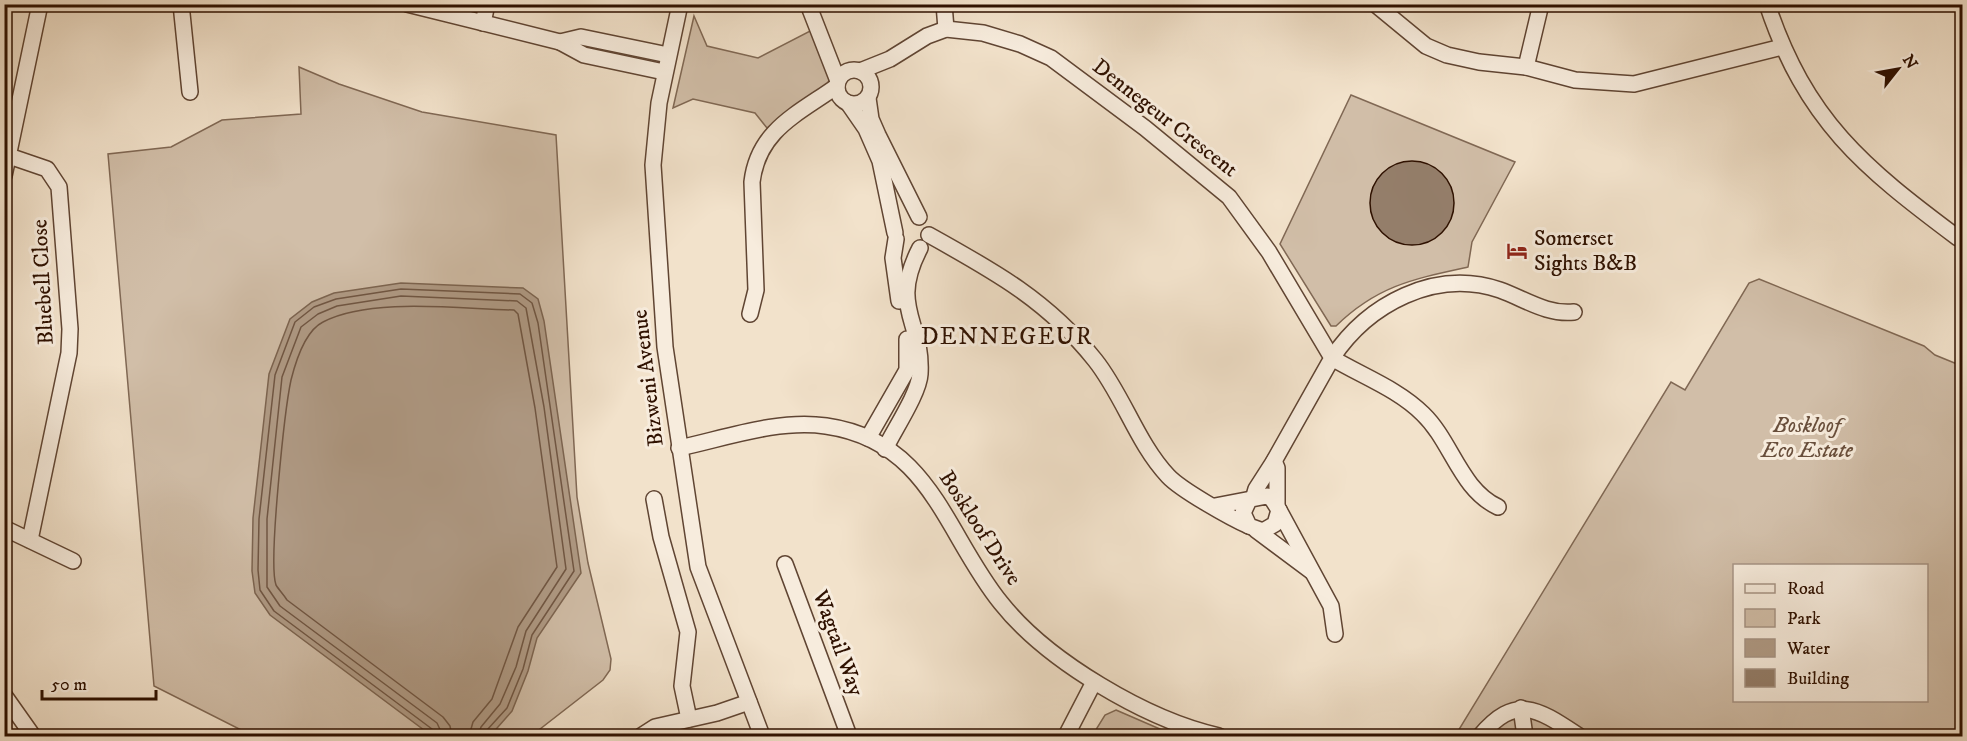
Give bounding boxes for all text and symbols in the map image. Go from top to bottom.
north arrow [1868,39,1928,99]
text: N [1898,51,1922,73]
street label: Dennegeur Crescent [1087,53,1243,183]
street label: Bluebell Close [26,219,60,345]
place label: Somerset Sights B&B [1534,225,1637,277]
hotel icon: Somerset Sights B&B [1505,239,1529,263]
street label: Bizweni Avenue [626,308,670,448]
district label: DENNEGEUR [921,322,1093,352]
park label: Boskloof Eco Estate [1759,412,1853,464]
street label: Boskloof Drive [933,466,1027,590]
legend [1733,564,1928,702]
text: Road [1787,578,1824,600]
street label: Wagtail Way [806,585,870,700]
text: Park [1787,608,1821,630]
text: Water [1786,638,1830,660]
scale bar [42,663,156,701]
text: Building [1787,668,1849,690]
text: 50 m [51,674,87,696]

